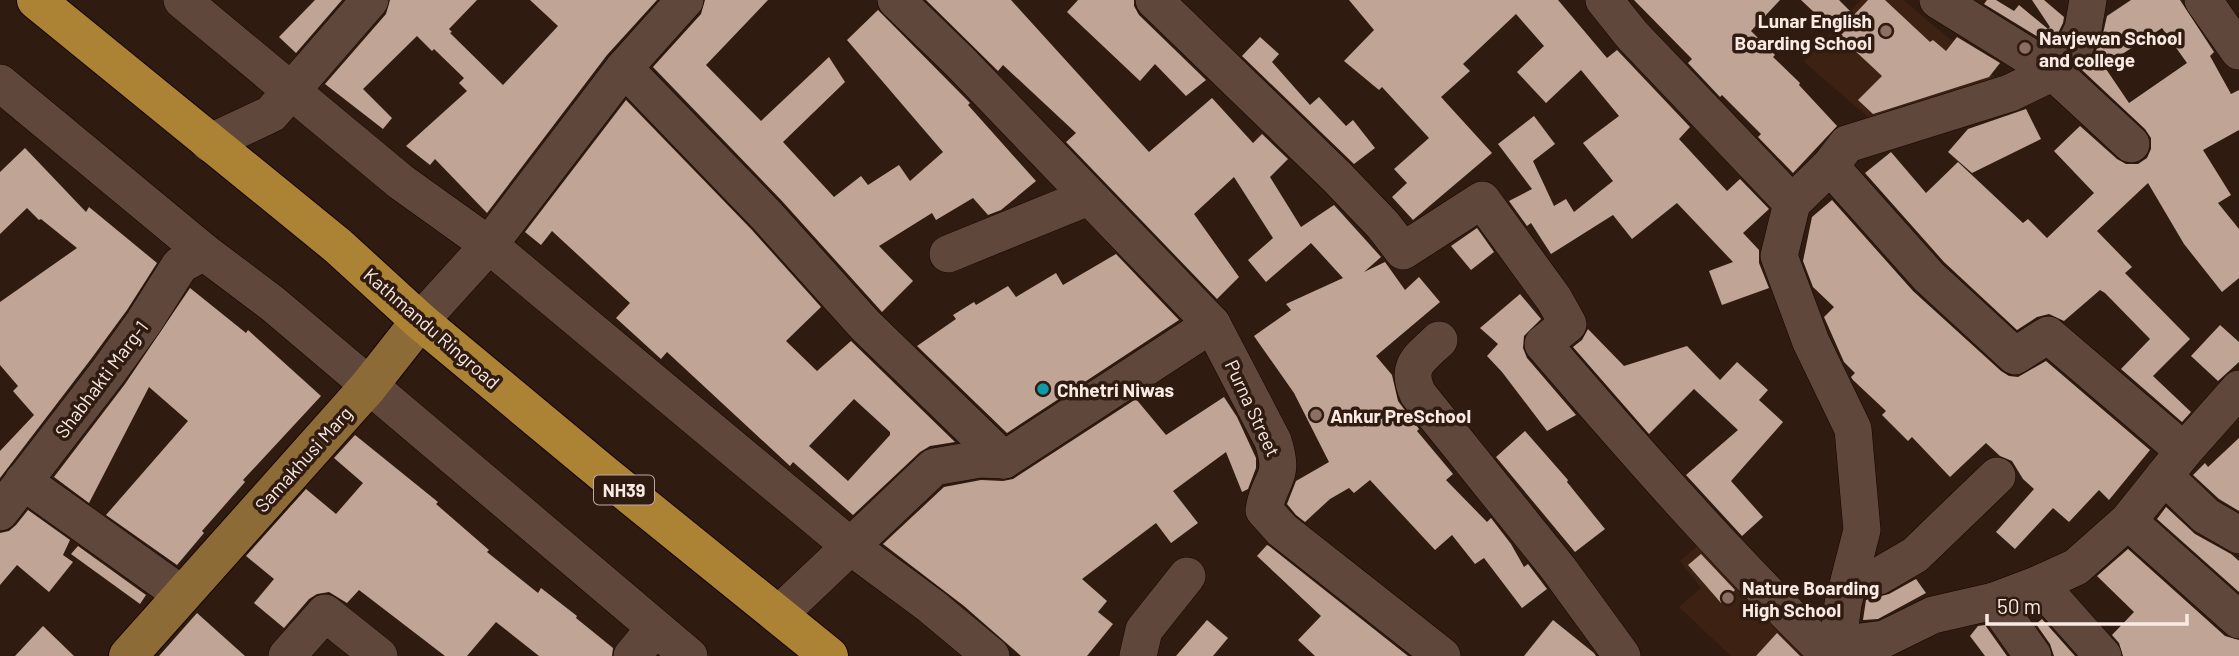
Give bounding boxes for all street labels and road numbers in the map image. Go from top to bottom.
street label: Kathmandu Ringroad [359,263,505,393]
street label: Shabhakti Marg-1 [49,316,153,442]
street label: Purna Street [1221,356,1285,460]
street label: Samakhusi Marg [250,401,356,517]
road number: NH39 [594,476,654,504]

